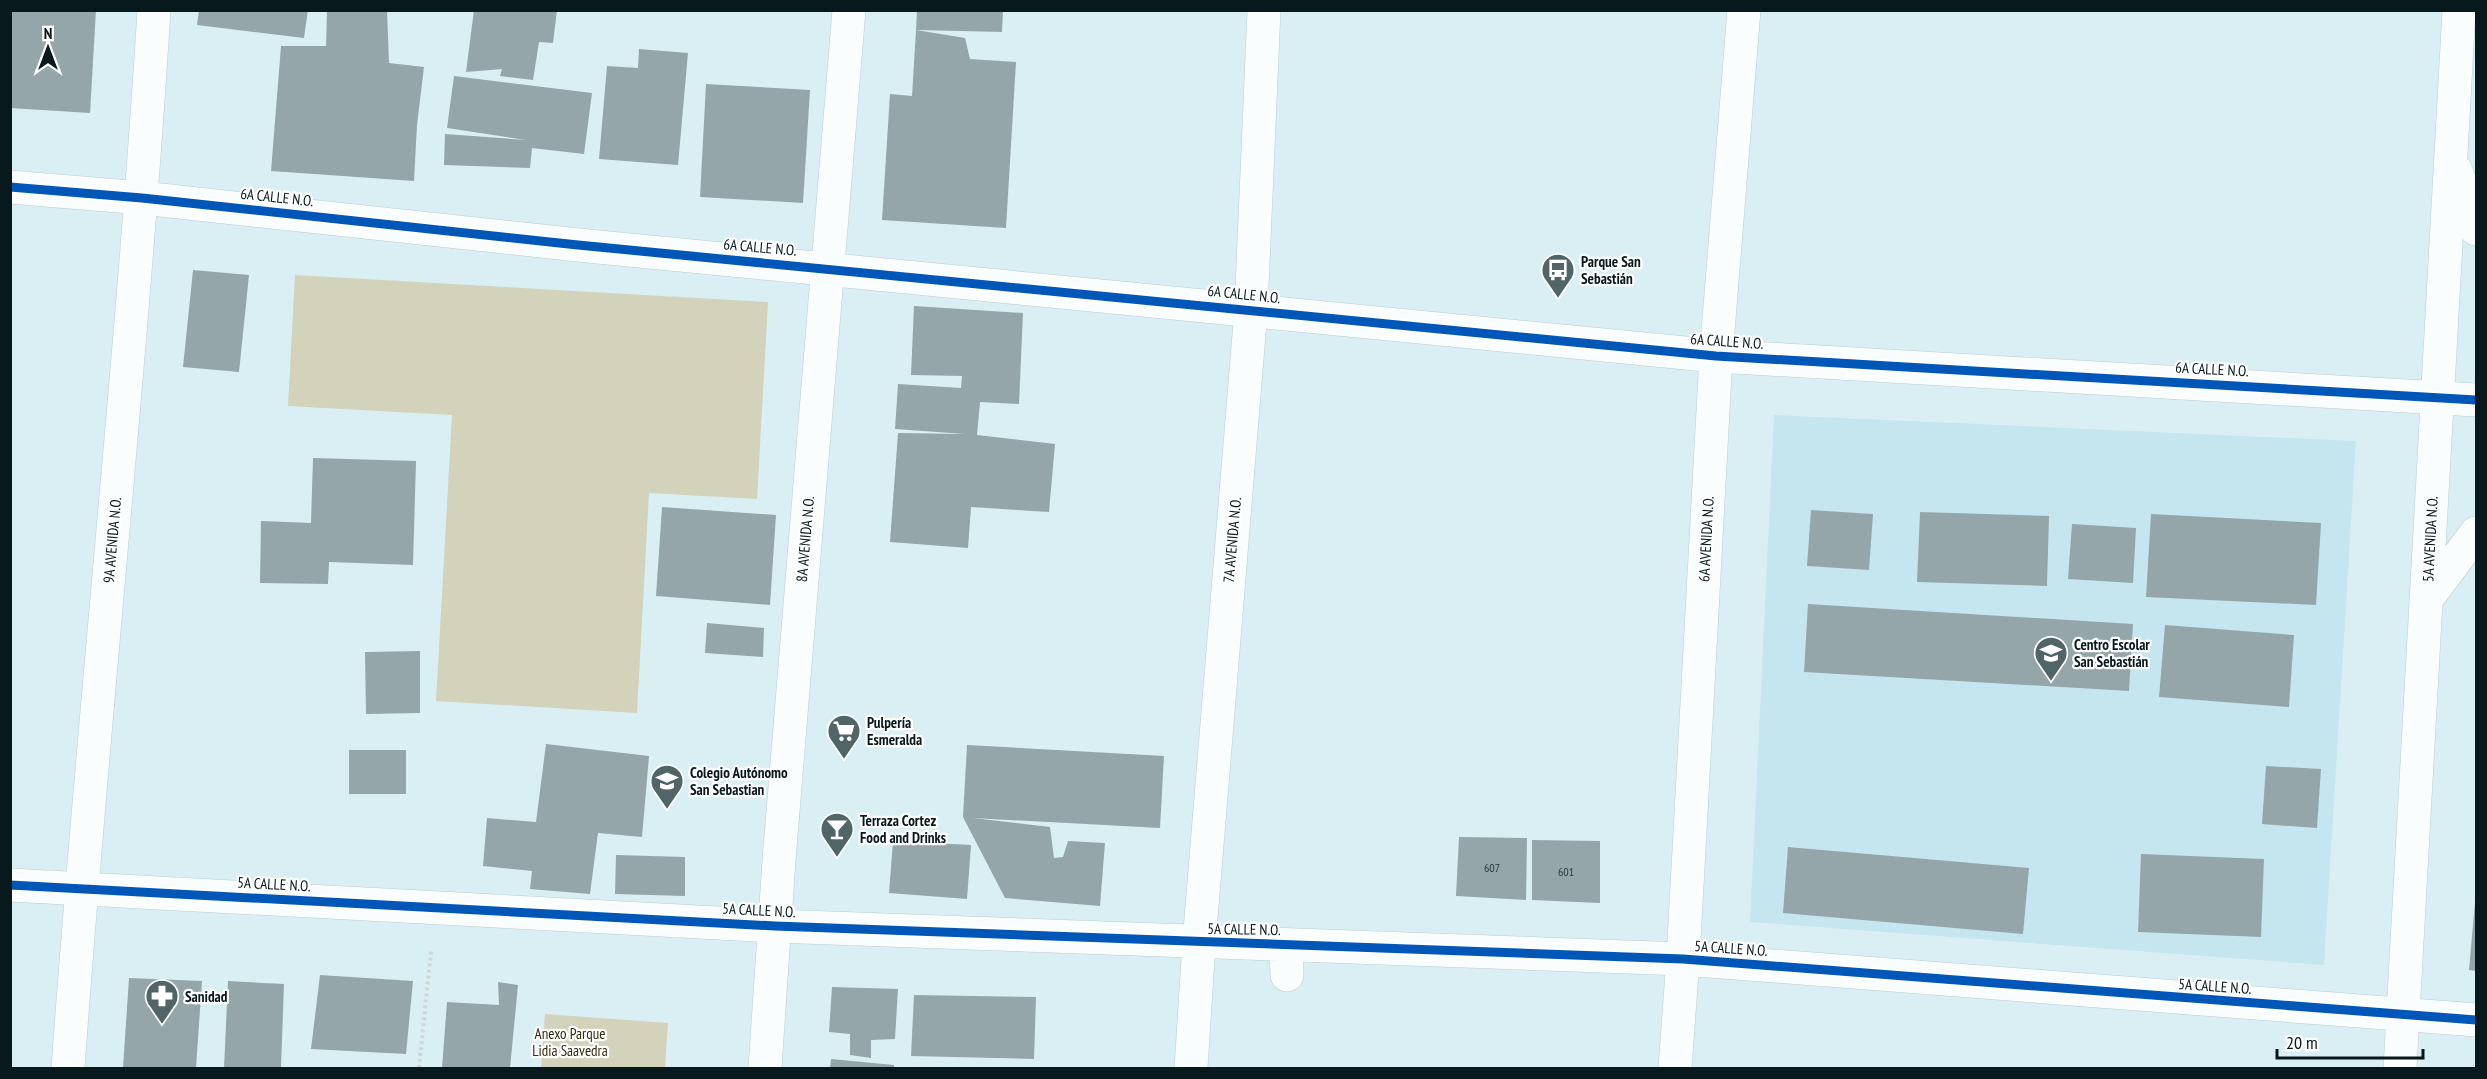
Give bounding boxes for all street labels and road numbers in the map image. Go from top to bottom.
street label: 6A CALLE N.O. [239,184,315,210]
street label: 6A CALLE N.O. [723,234,798,260]
street label: 6A CALLE N.O. [1206,281,1282,307]
street label: 6A CALLE N.O. [1690,329,1765,353]
street label: 6A CALLE N.O. [2175,358,2250,380]
street label: 8A AVENIDA N.O. [792,495,818,583]
street label: 6A AVENIDA N.O. [1694,495,1718,583]
street label: 5A AVENIDA N.O. [2418,495,2442,583]
street label: 9A AVENIDA N.O. [99,496,125,584]
street label: 7A AVENIDA N.O. [1219,496,1245,584]
street label: 5A CALLE N.O. [237,873,312,895]
street label: 5A CALLE N.O. [722,899,797,921]
street label: 5A CALLE N.O. [1207,919,1281,939]
street label: 5A CALLE N.O. [1694,936,1769,960]
street label: 5A CALLE N.O. [2178,974,2253,998]

